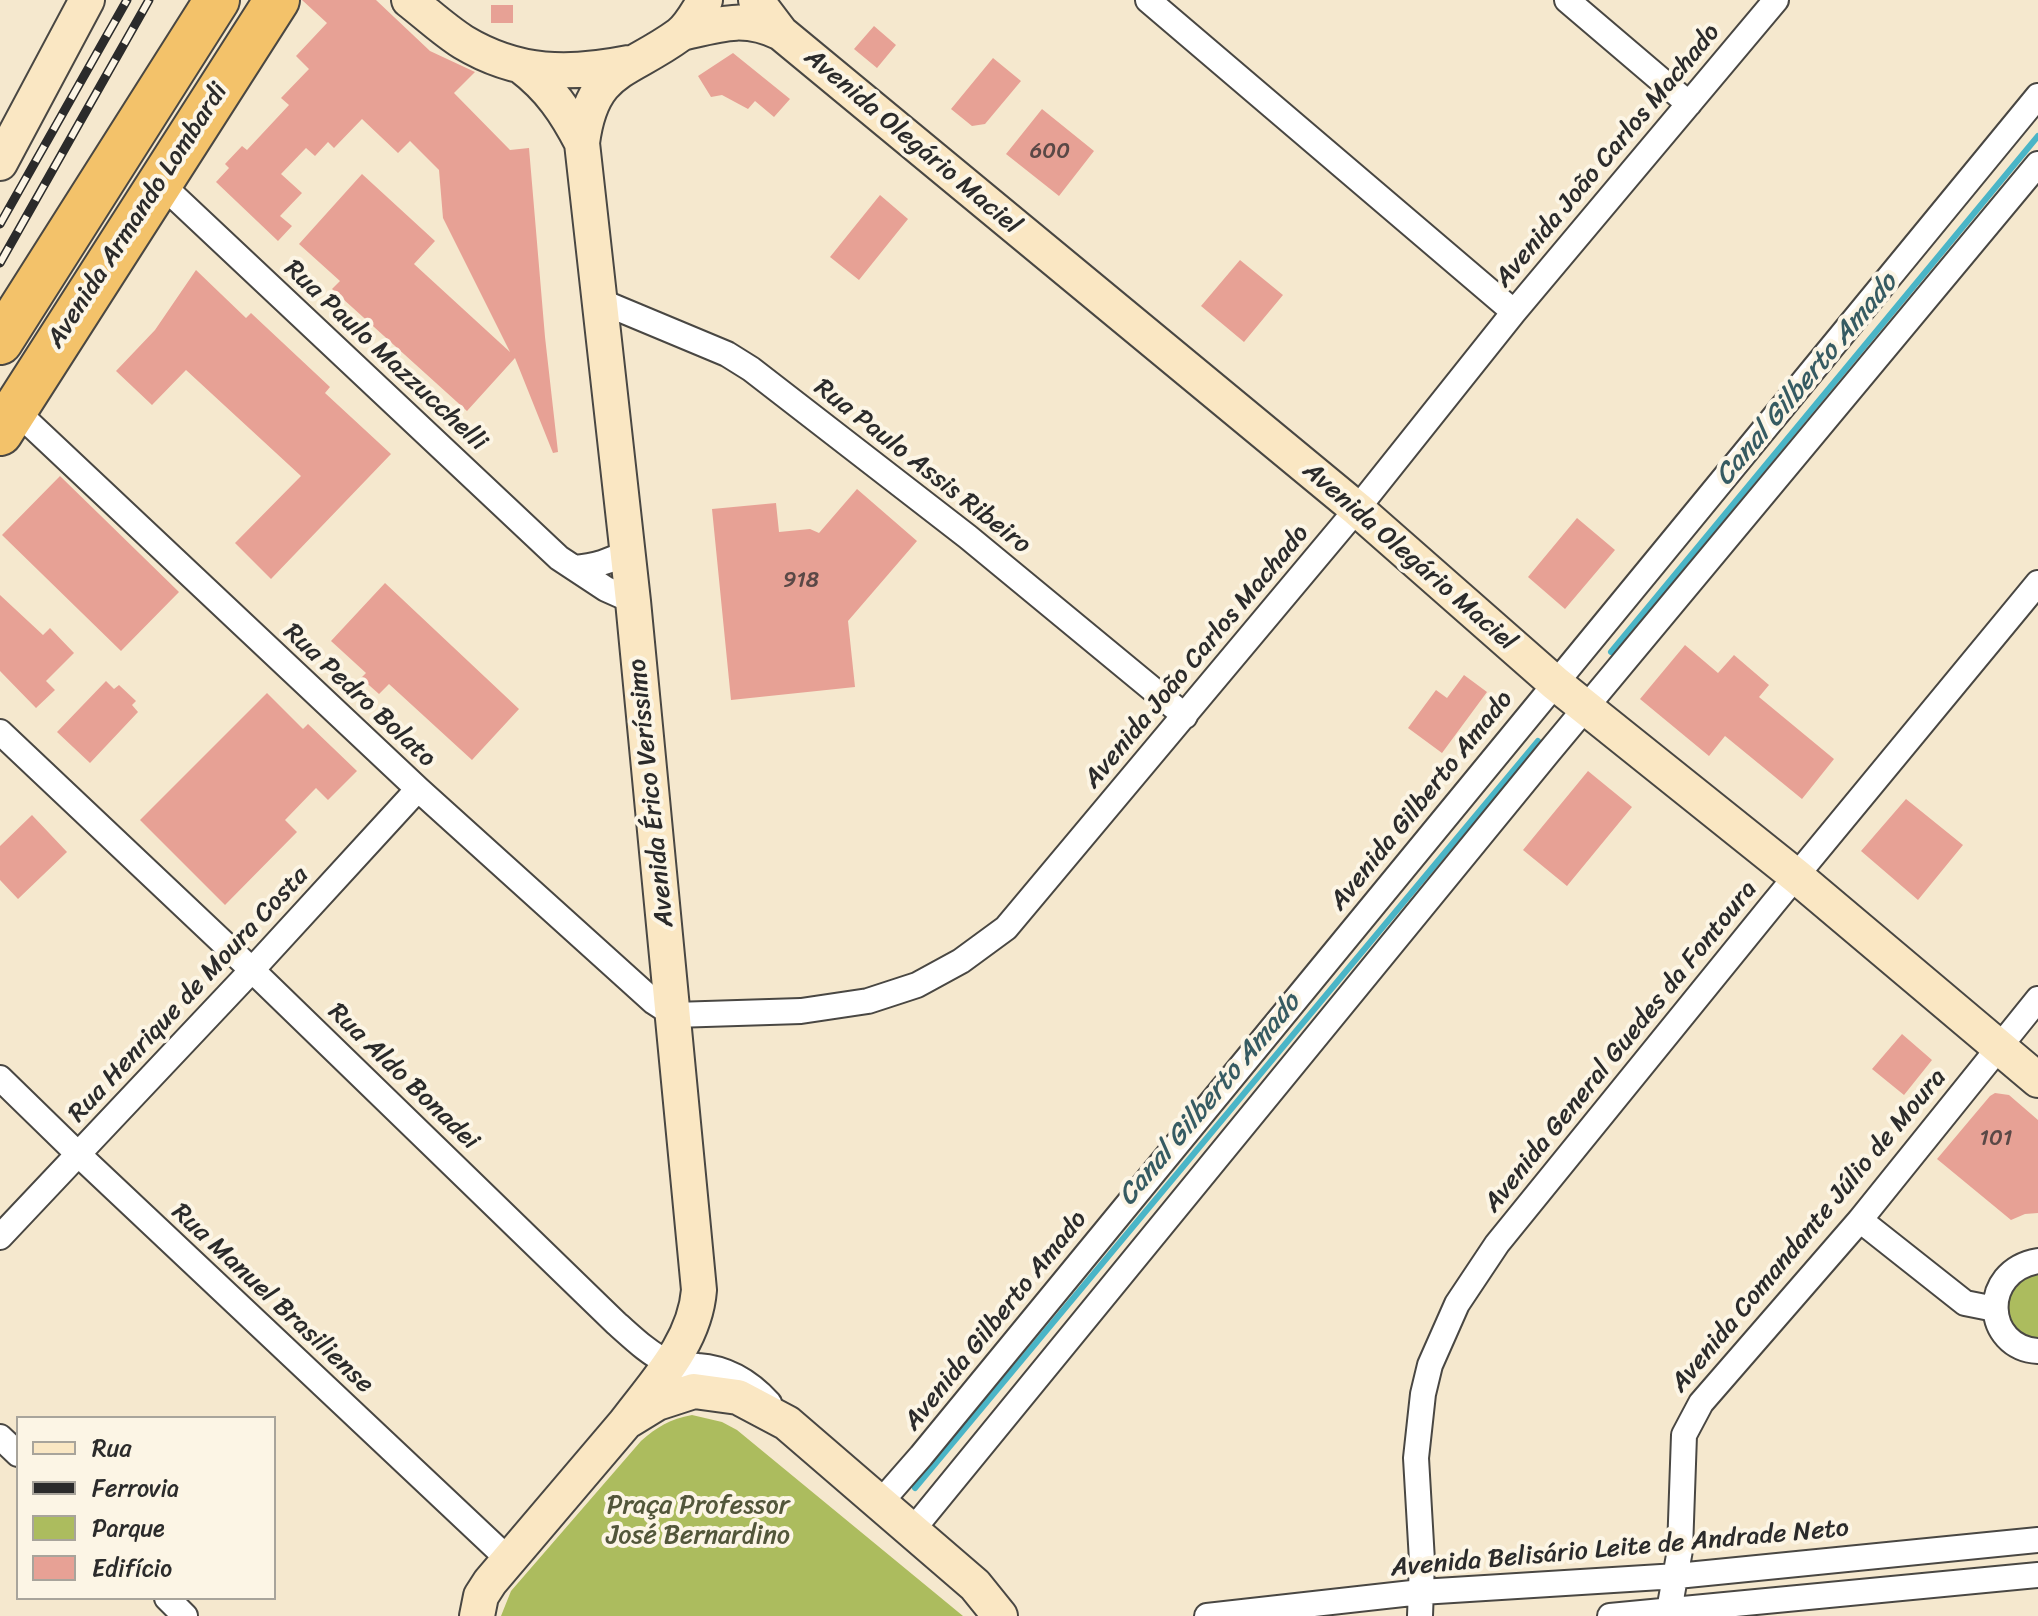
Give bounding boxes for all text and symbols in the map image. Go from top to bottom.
street label: Avenida João Carlos Machado [1489,18,1727,294]
street label: Avenida Olegário Maciel [797,42,1027,242]
street label: Avenida Armando Lombardi [41,78,235,354]
house number: 600 [1030,139,1070,165]
street label: Rua Paulo Mazzucchelli [277,254,493,458]
water label: Canal Gilberto Amado [1709,267,1905,493]
street label: Rua Paulo Assis Ribeiro [807,373,1037,561]
street label: Avenida Olegário Maciel [1296,456,1522,658]
street label: Avenida João Carlos Machado [1078,519,1316,795]
house number: 918 [783,568,819,594]
street label: Rua Pedro Bolato [276,617,442,775]
street label: Avenida Érico Veríssimo [622,657,682,929]
street label: Avenida Gilberto Amado [1324,685,1520,917]
street label: Rua Henrique de Moura Costa [62,861,316,1129]
street label: Avenida General Guedes da Fontoura [1477,875,1765,1219]
water label: Canal Gilberto Amado [1112,987,1308,1213]
street label: Rua Aldo Bonadei [321,997,485,1157]
street label: Avenida Comandante Júlio de Moura [1664,1063,1954,1399]
house number: 101 [1980,1126,2012,1152]
street label: Rua Manuel Brasiliense [164,1197,380,1401]
street label: Avenida Gilberto Amado [898,1205,1094,1437]
legend [16,1416,276,1600]
text: Rua [92,1427,131,1469]
text: Ferrovia [92,1467,179,1509]
park label: Praça Professor José Bernardino [606,1490,790,1552]
text: Parque [92,1507,165,1549]
street label: Avenida Belisário Leite de Andrade Neto [1390,1513,1850,1585]
text: Edifício [92,1547,172,1589]

